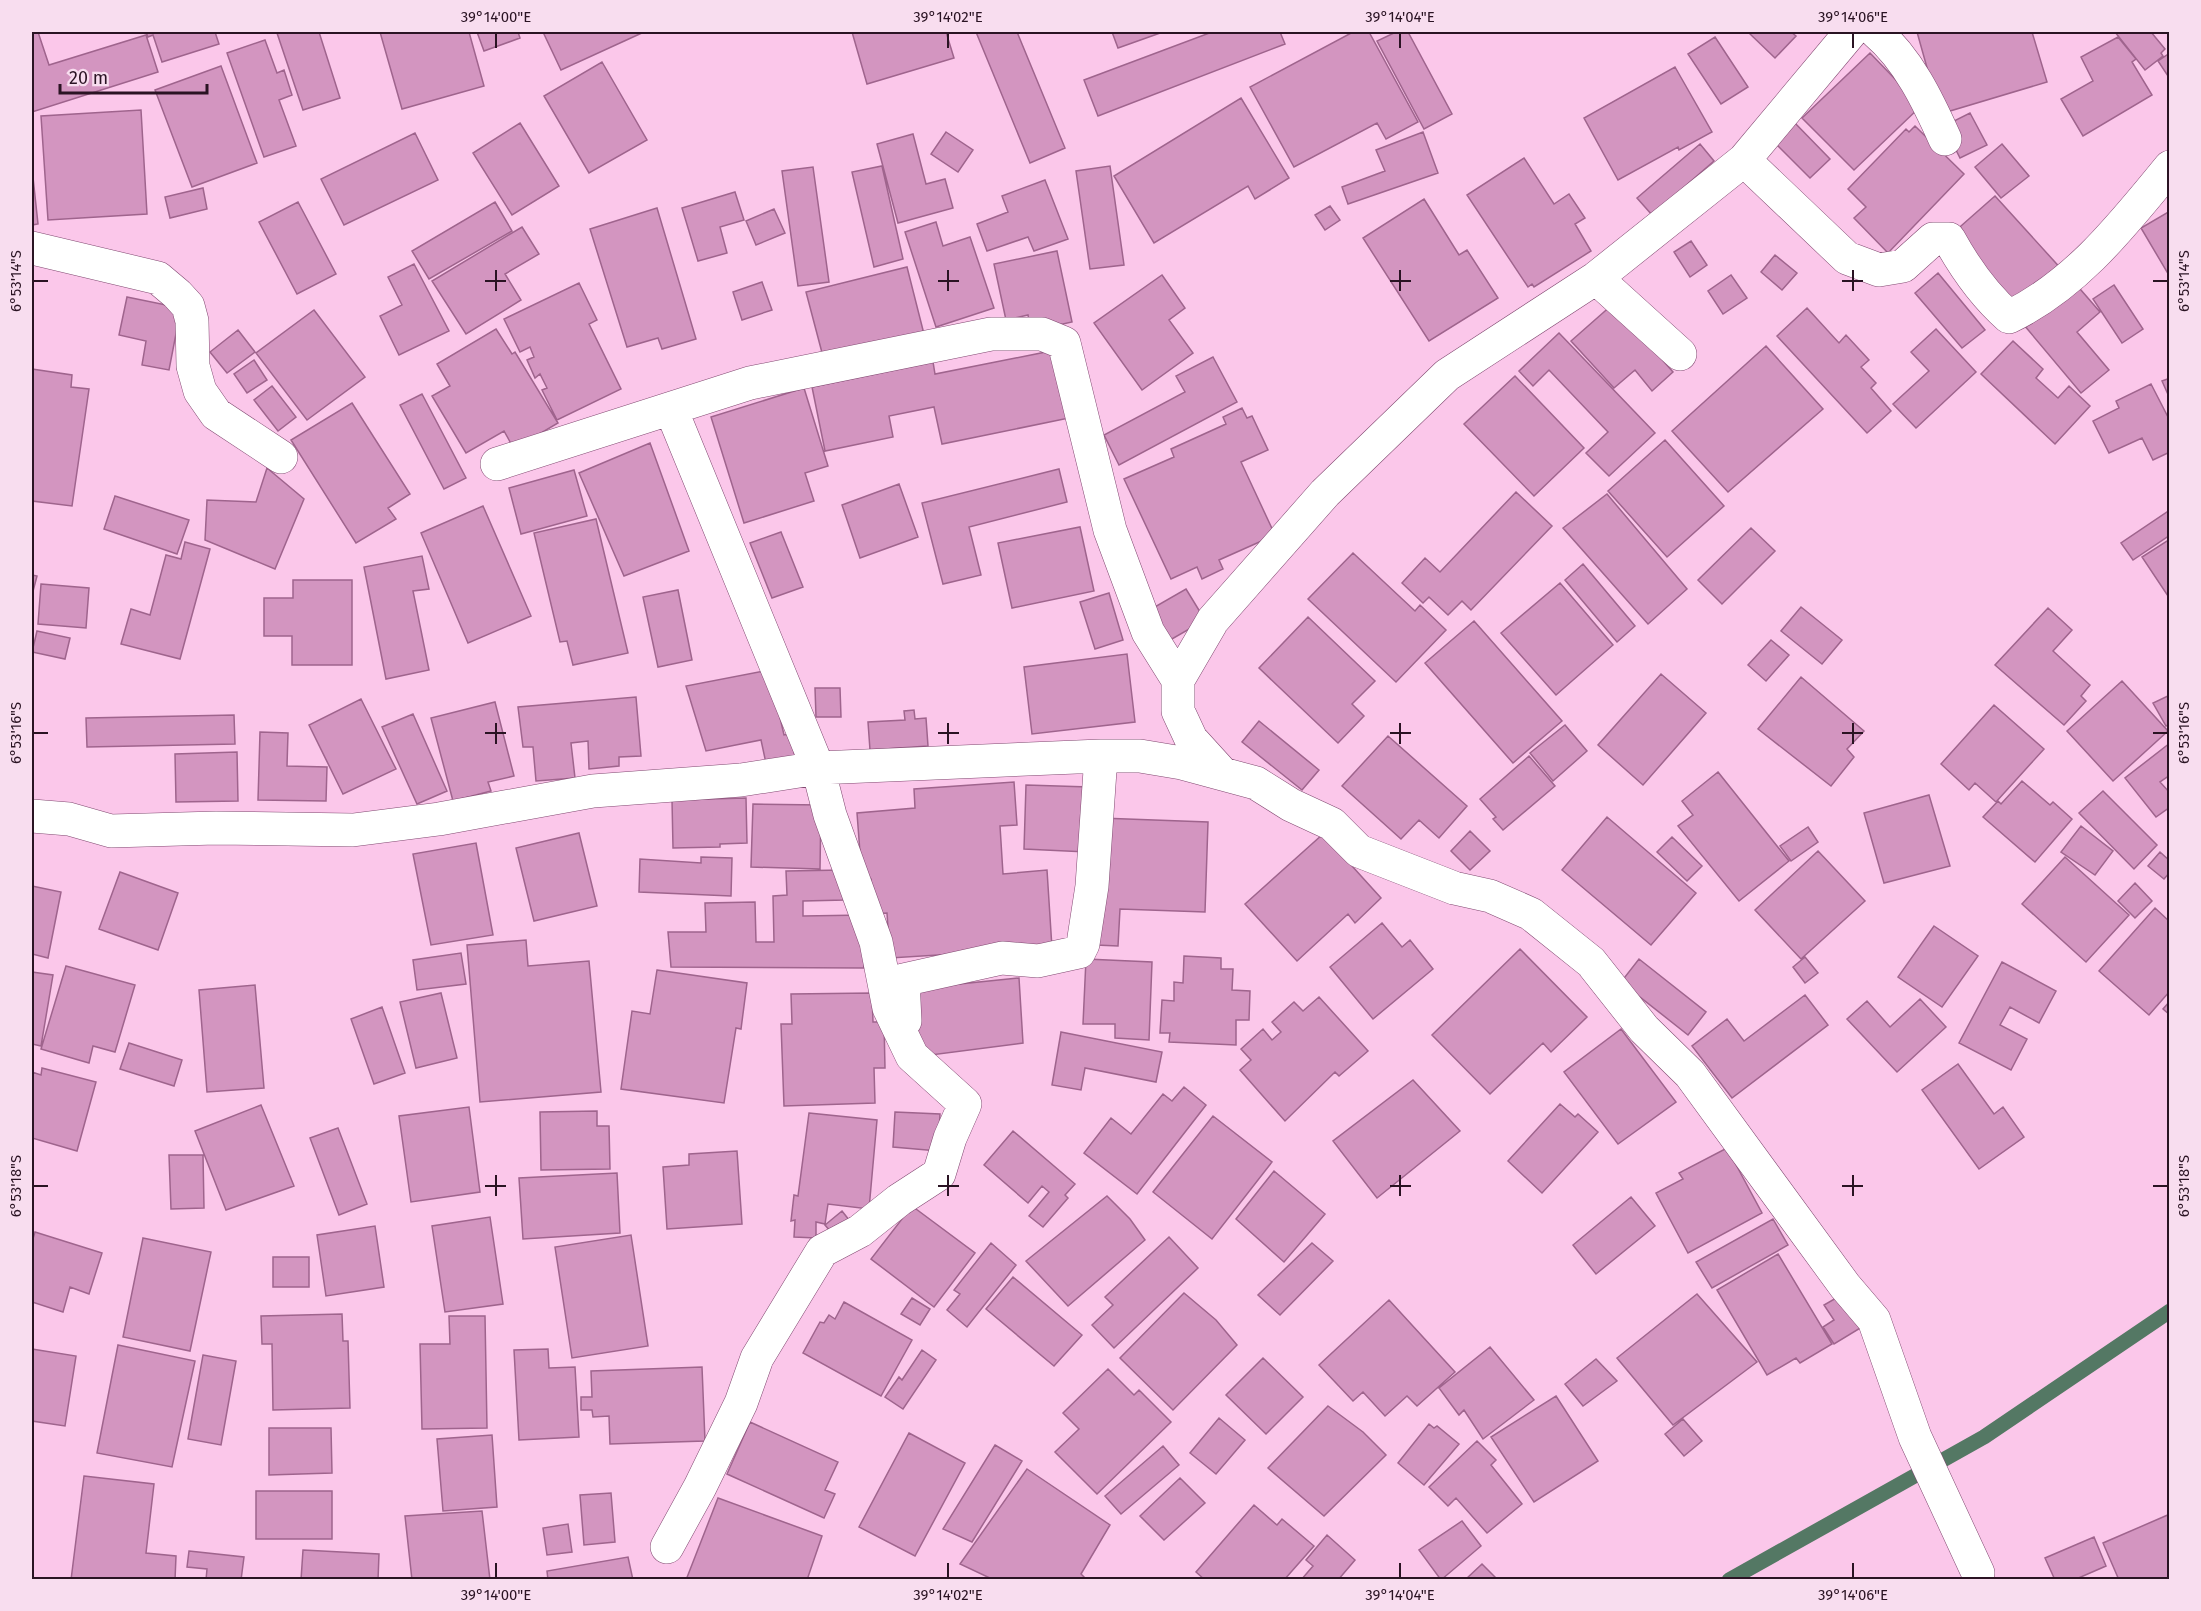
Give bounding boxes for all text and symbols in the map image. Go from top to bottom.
text: 39°14'00"E [461,8,531,26]
text: 39°14'02"E [913,8,983,26]
text: 39°14'04"E [1365,8,1435,26]
text: 39°14'06"E [1818,8,1888,26]
scale bar [60,57,207,95]
text: 20 m [69,67,108,89]
text: 6°53'14"S [7,250,25,312]
text: 6°53'14"S [2175,250,2193,312]
text: 6°53'16"S [7,702,25,764]
text: 6°53'16"S [2175,702,2193,764]
text: 6°53'18"S [7,1155,25,1217]
text: 6°53'18"S [2175,1155,2193,1217]
text: 39°14'00"E [461,1586,531,1604]
text: 39°14'02"E [913,1586,983,1604]
text: 39°14'04"E [1365,1586,1435,1604]
text: 39°14'06"E [1818,1586,1888,1604]

